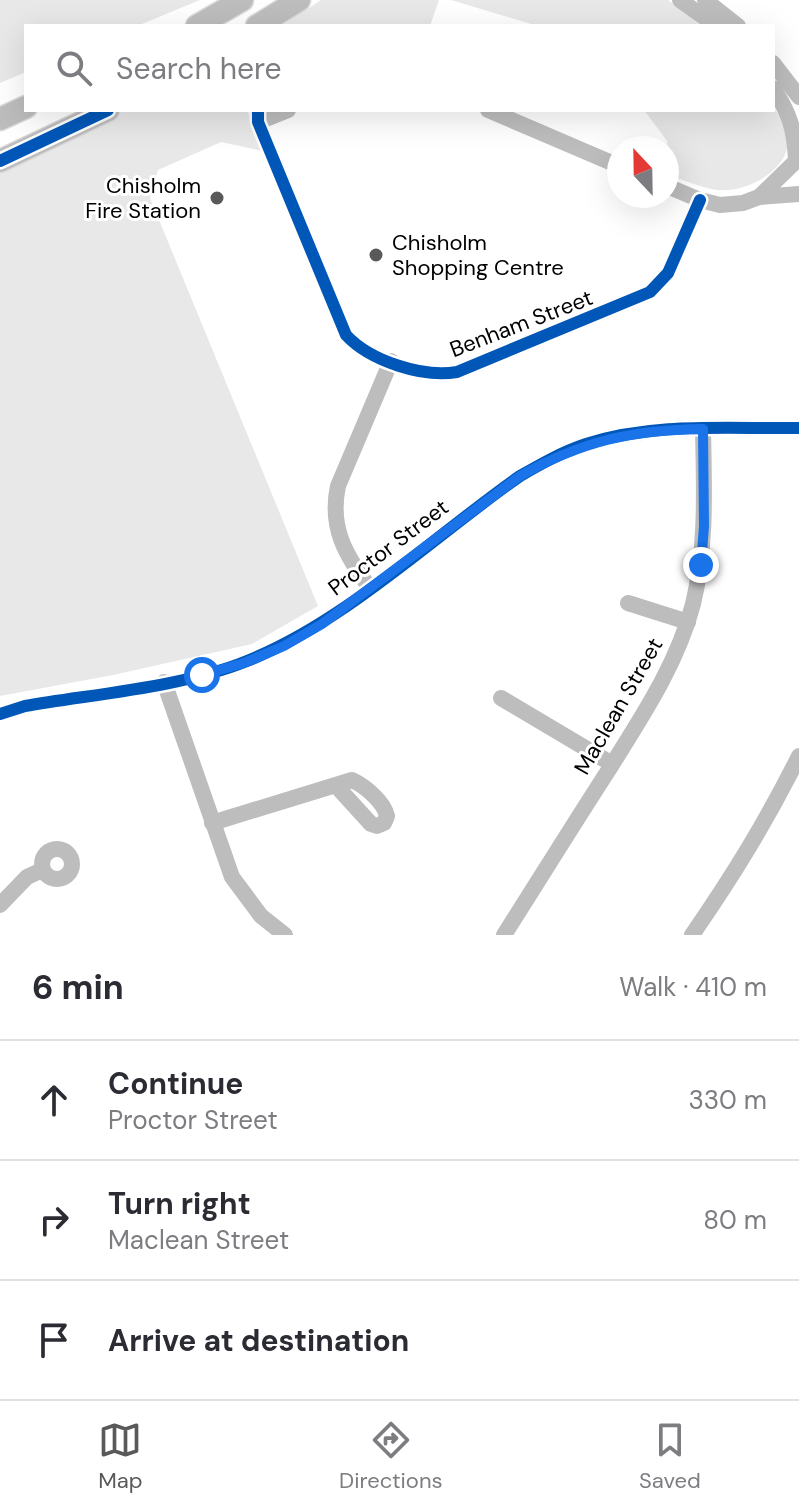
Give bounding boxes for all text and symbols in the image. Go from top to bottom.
search box [24,24,775,112]
icon: search [52,46,96,90]
text: Search here [116,49,282,88]
north arrow [607,136,679,208]
place label: Chisholm Fire Station [85,171,201,225]
marker: Chisholm Fire Station [208,189,226,207]
place label: Chisholm Shopping Centre [392,228,564,282]
marker: Chisholm Shopping Centre [367,246,385,264]
street label: Benham Street [446,283,597,364]
street label: Proctor Street [322,493,454,602]
route end [683,547,719,583]
street label: Maclean Street [568,633,669,780]
route start [184,657,220,693]
text: 6 min [32,965,124,1010]
text: Walk · 410 m [619,970,767,1004]
text: Continue [108,1064,243,1103]
icon: ahead [32,1078,76,1122]
text: 330 m [688,1083,767,1117]
text: Proctor Street [108,1103,278,1137]
text: Turn right [108,1184,251,1223]
icon: right [32,1198,76,1242]
text: 80 m [703,1203,767,1237]
text: Maclean Street [108,1223,289,1257]
icon: arrive [32,1318,76,1362]
text: Arrive at destination [108,1321,409,1360]
tab: Map [98,1418,143,1495]
tab: Directions [339,1418,443,1495]
tab: Saved [639,1418,701,1495]

